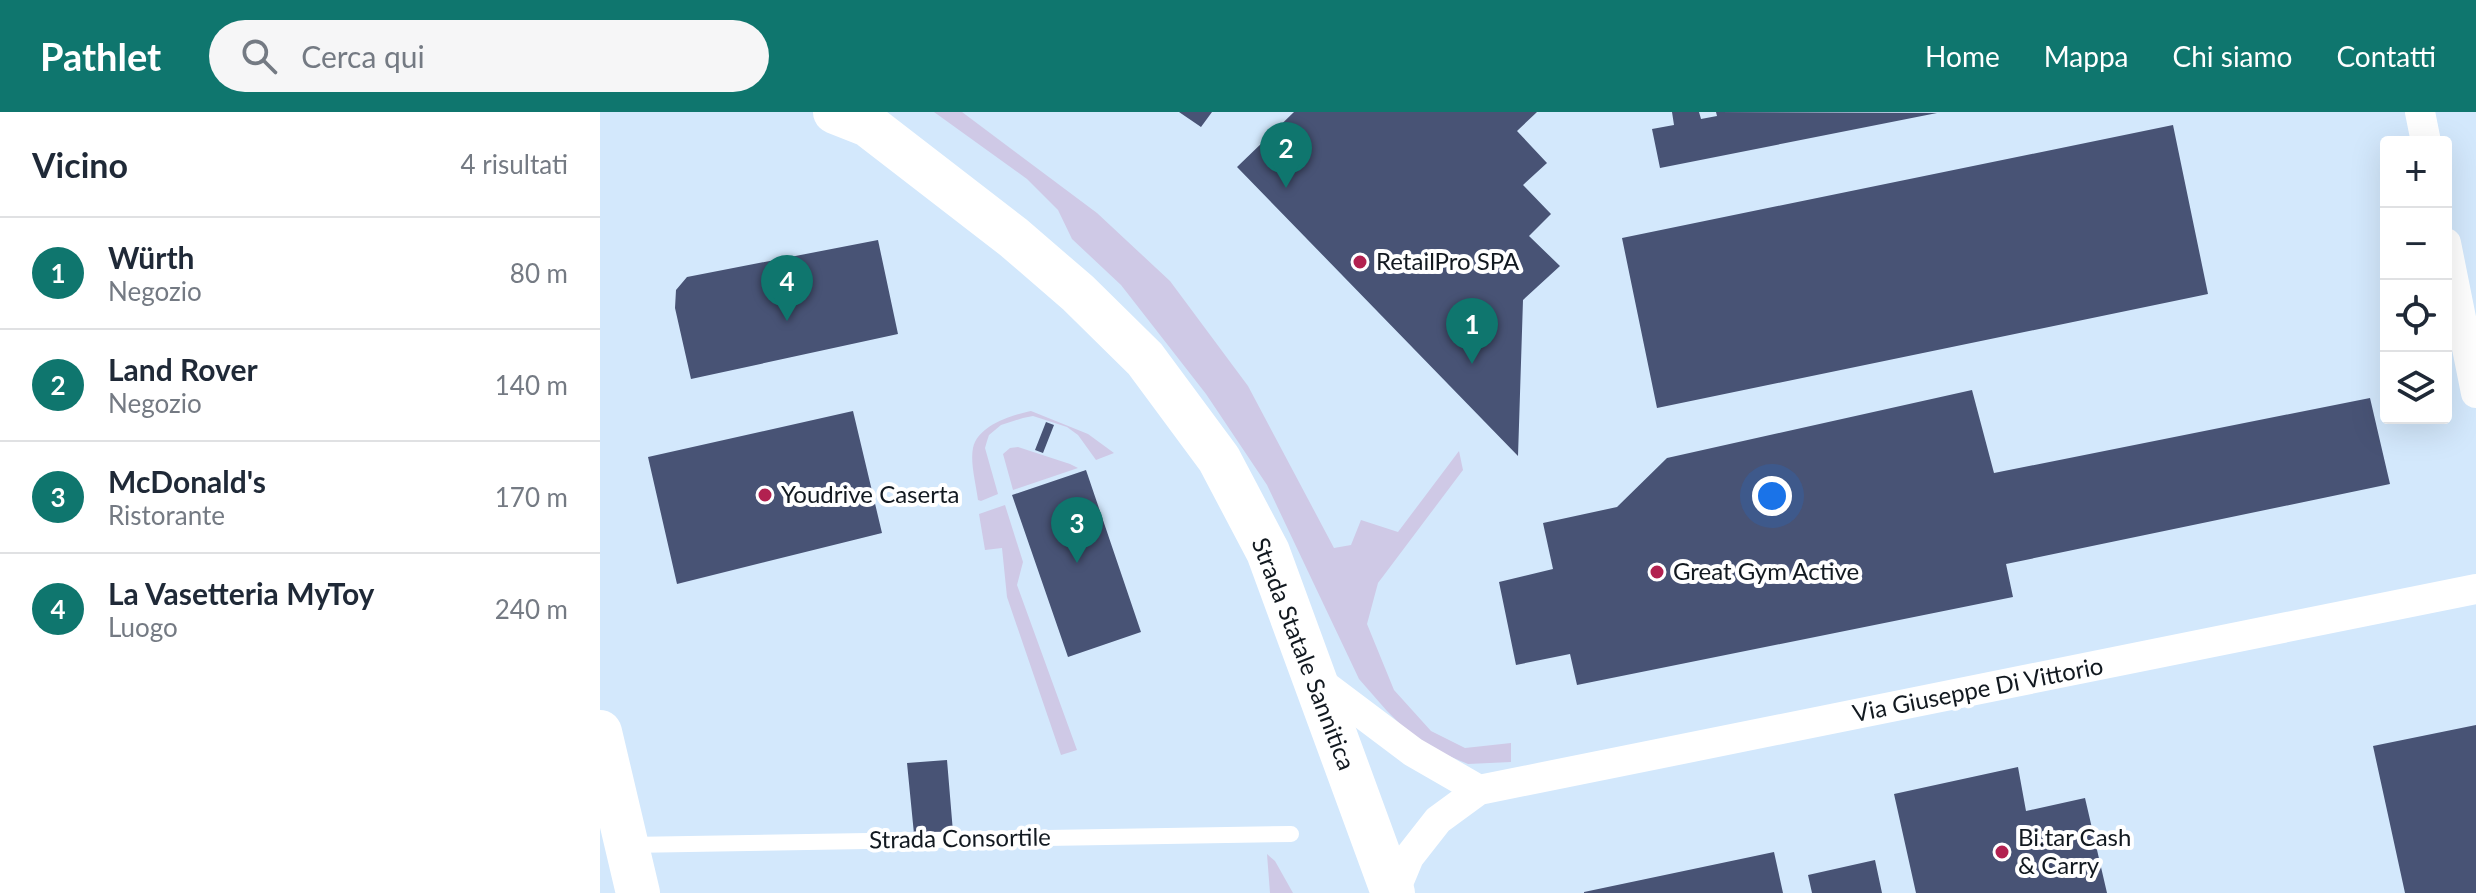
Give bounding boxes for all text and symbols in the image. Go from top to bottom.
search box [209,20,769,92]
text: Pathlet [40,33,161,79]
icon: search [237,34,281,78]
text: Cerca qui [301,38,425,74]
text: Home [1925,39,2000,73]
text: Mappa [2044,39,2129,73]
text: Chi siamo [2173,39,2292,73]
text: Contatti [2336,39,2436,73]
pin: 2 [1260,122,1312,188]
map controls [2380,136,2452,424]
button: + [2380,136,2452,208]
text: Vicino [32,144,128,185]
text: 4 risultati [461,148,568,180]
button: − [2380,208,2452,280]
text: Würth [108,239,195,275]
place label: RetailPro SPA [1376,246,1520,275]
marker: RetailPro SPA [1351,253,1369,271]
pin: 4 [761,255,813,321]
text: 1 [50,257,66,289]
text: 80 m [510,257,568,289]
text: Negozio [108,275,202,307]
button: locate [2380,280,2452,352]
pin: 1 [1446,298,1498,364]
text: Land Rover [108,351,258,387]
button: layers [2380,352,2452,424]
text: 2 [50,369,66,401]
text: 140 m [495,369,568,401]
text: Negozio [108,387,202,419]
text: McDonald's [108,463,266,499]
your location [1752,476,1792,516]
place label: Youdrive Caserta [781,479,959,508]
text: 3 [50,481,66,513]
text: 170 m [495,481,568,513]
marker: Youdrive Caserta [756,486,774,504]
pin: 3 [1051,497,1103,563]
text: Ristorante [108,499,225,531]
street label: Strada Statale Sannitica [1247,533,1362,774]
place label: Great Gym Active [1673,556,1859,585]
marker: Great Gym Active [1648,563,1666,581]
text: La Vasetteria MyToy [108,575,374,611]
text: 4 [50,593,66,625]
text: 240 m [495,593,568,625]
text: Luogo [108,611,178,643]
street label: Via Giuseppe Di Vittorio [1850,650,2105,727]
street label: Strada Consortile [869,821,1051,854]
place label: Bi.tar Cash & Carry [2018,822,2131,879]
marker: Bi.tar Cash & Carry [1993,843,2011,861]

